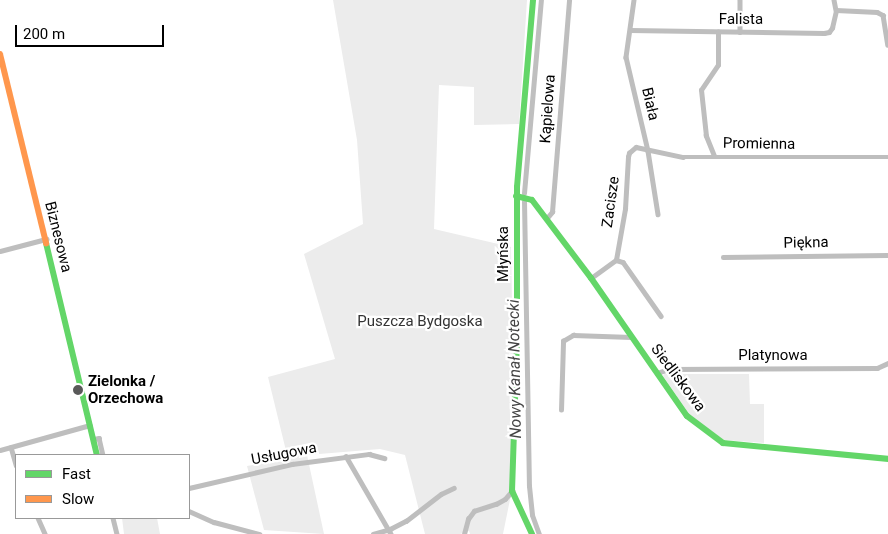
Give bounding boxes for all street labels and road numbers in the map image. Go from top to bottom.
street label: Falista [719,11,763,29]
street label: Kąpielowa [537,74,559,144]
street label: Biała [637,86,663,122]
street label: Promienna [723,134,795,154]
street label: Zacisze [598,175,624,229]
street label: Biznesowa [41,200,75,274]
street label: Młyńska [495,226,513,282]
street label: Piękna [783,234,829,252]
street label: Siedliskowa [647,341,709,415]
street label: Platynowa [738,347,808,365]
street label: Usługowa [250,439,318,469]

